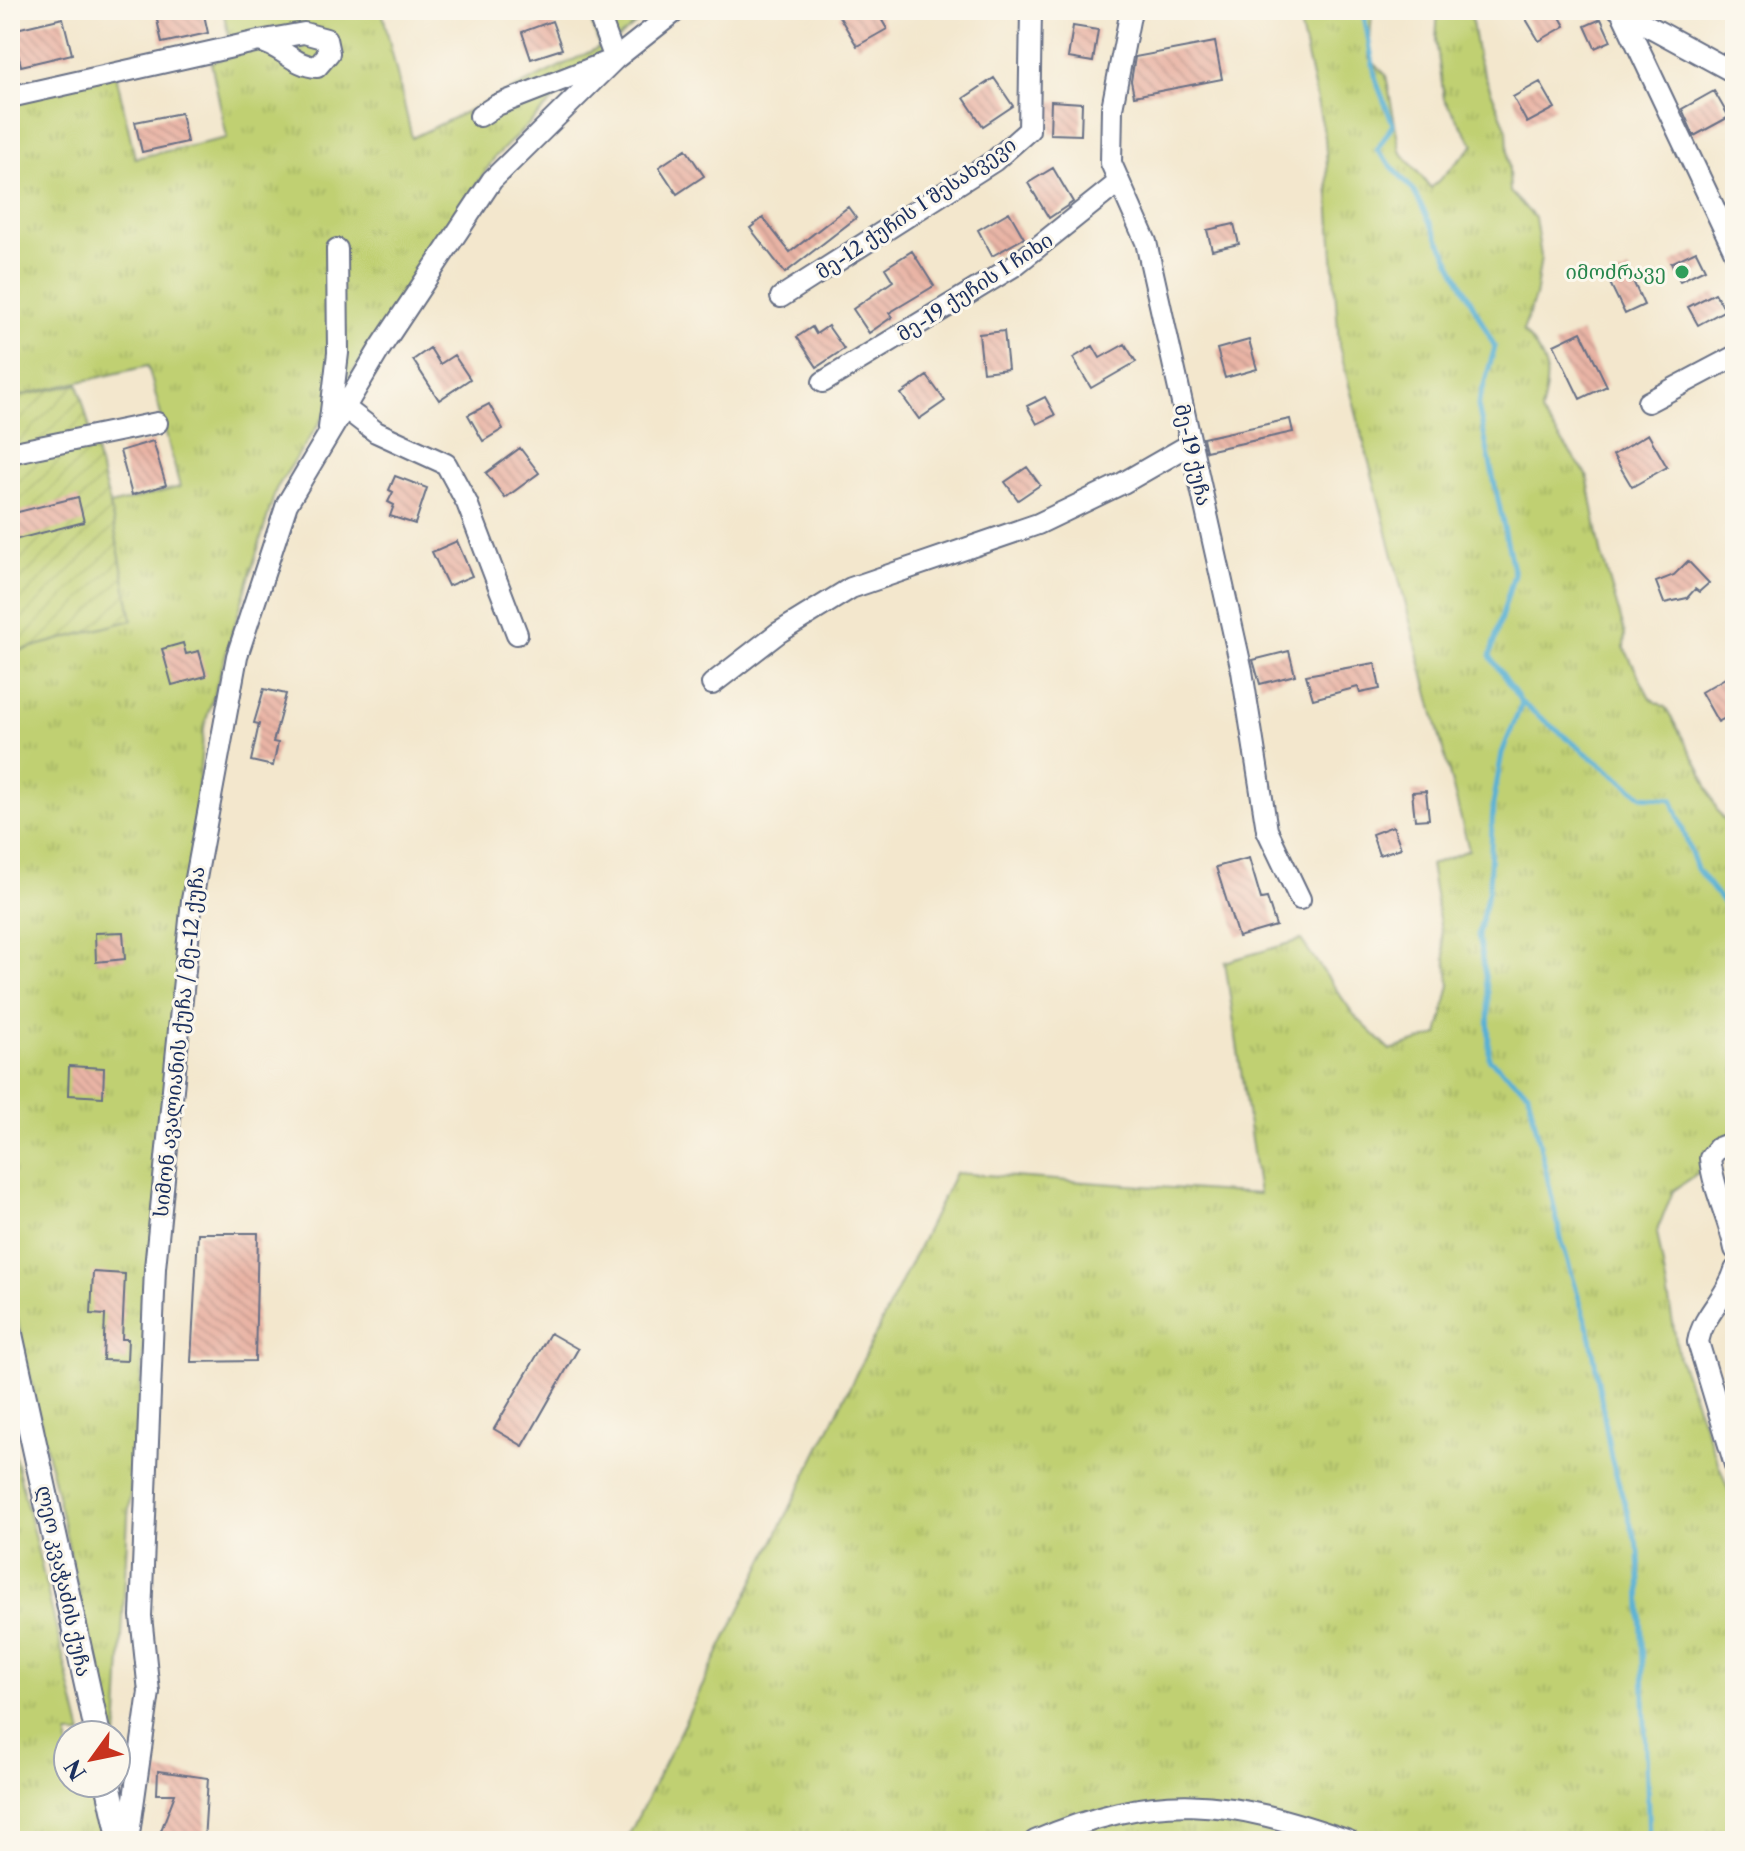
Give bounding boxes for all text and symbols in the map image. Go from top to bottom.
street label: მე-12 ქუჩის I შესახვევი [812,132,1020,284]
street label: მე-19 ქუჩის I ჩიხი [893,228,1057,346]
place label: იმოძრავე [1566,260,1666,284]
marker: იმოძრავე [1673,263,1691,281]
street label: მე-19 ქუჩა [1170,402,1216,508]
street label: სიმონ ავალიანის ქუჩა / მე-12 ქუჩა [149,865,209,1219]
street label: ლეო კვაჭაძის ქუჩა [32,1483,96,1679]
north arrow [52,1719,132,1799]
text: N [59,1754,92,1785]

